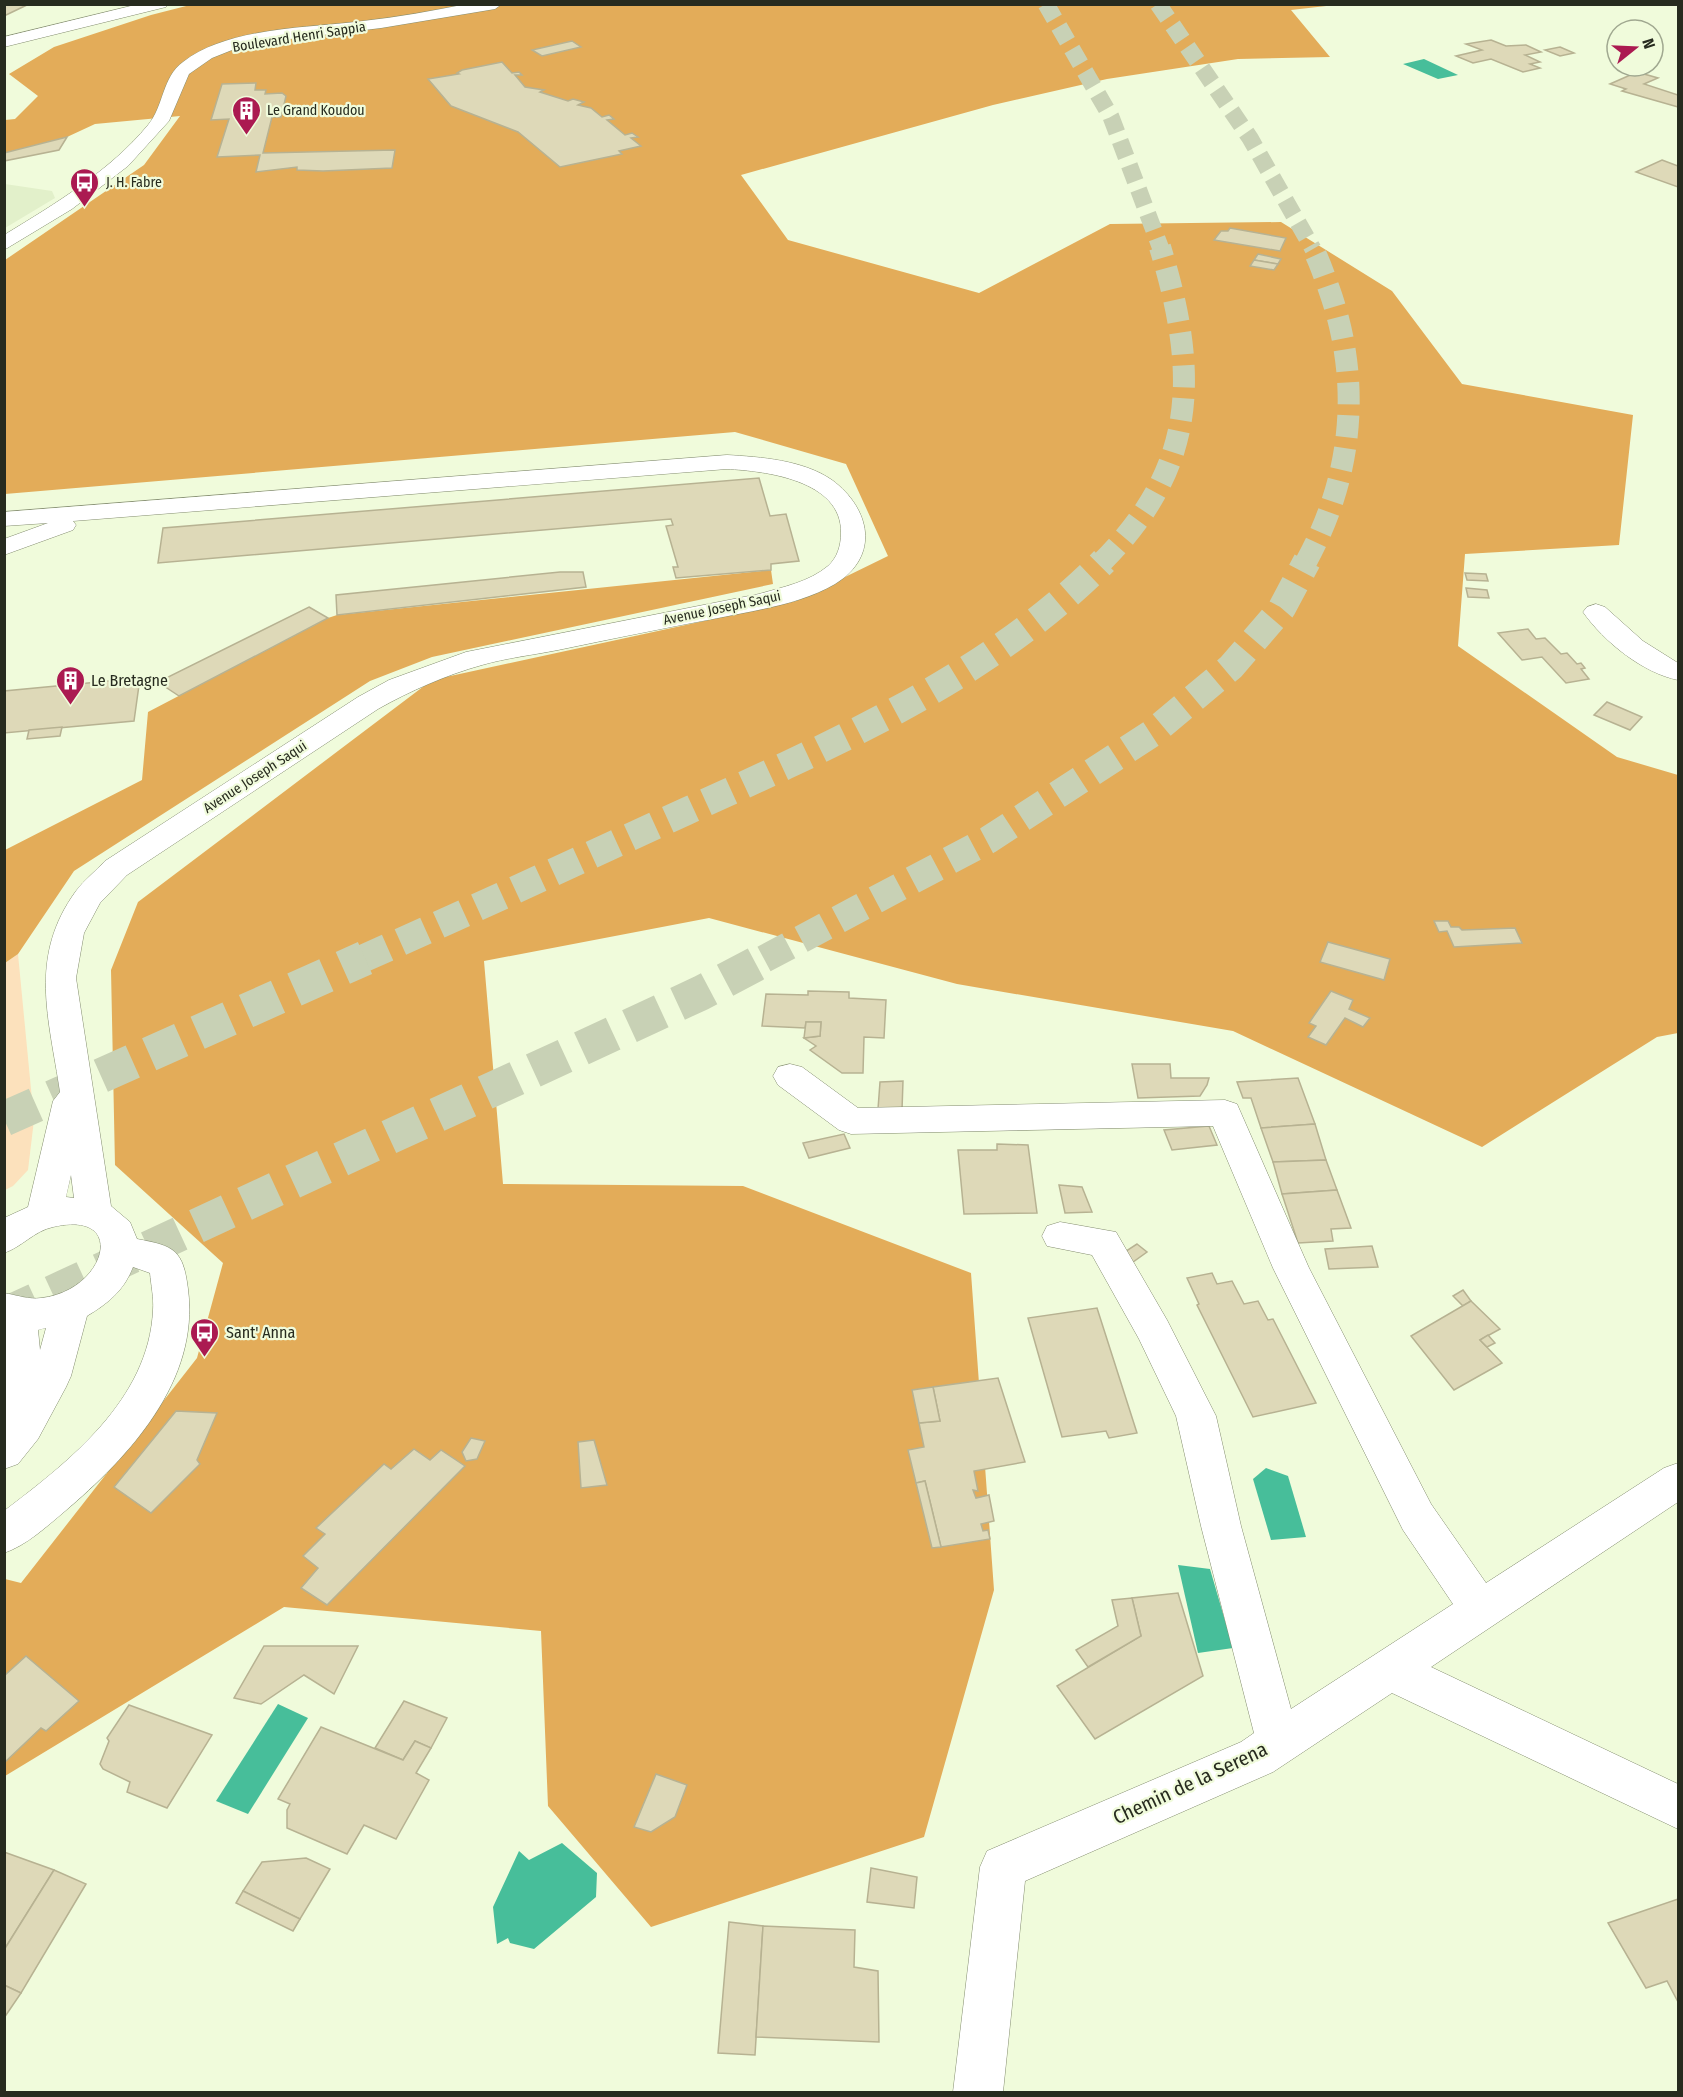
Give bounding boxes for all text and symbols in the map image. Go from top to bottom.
street label: Boulevard Henri Sappia [231,18,367,56]
north arrow [1605,18,1665,78]
text: N [1638,36,1659,51]
building icon: Le Grand Koudou [230,94,262,136]
place label: Le Grand Koudou [267,102,365,119]
bus stop icon: J. H. Fabre [69,166,101,208]
place label: J. H. Fabre [106,174,162,191]
street label: Avenue Joseph Saqui [662,587,782,629]
building icon: Le Bretagne [54,664,86,706]
place label: Le Bretagne [91,671,168,690]
street label: Avenue Joseph Saqui [200,737,310,817]
bus stop icon: Sant' Anna [189,1316,221,1358]
place label: Sant' Anna [226,1323,295,1342]
street label: Chemin de la Serena [1109,1737,1271,1829]

